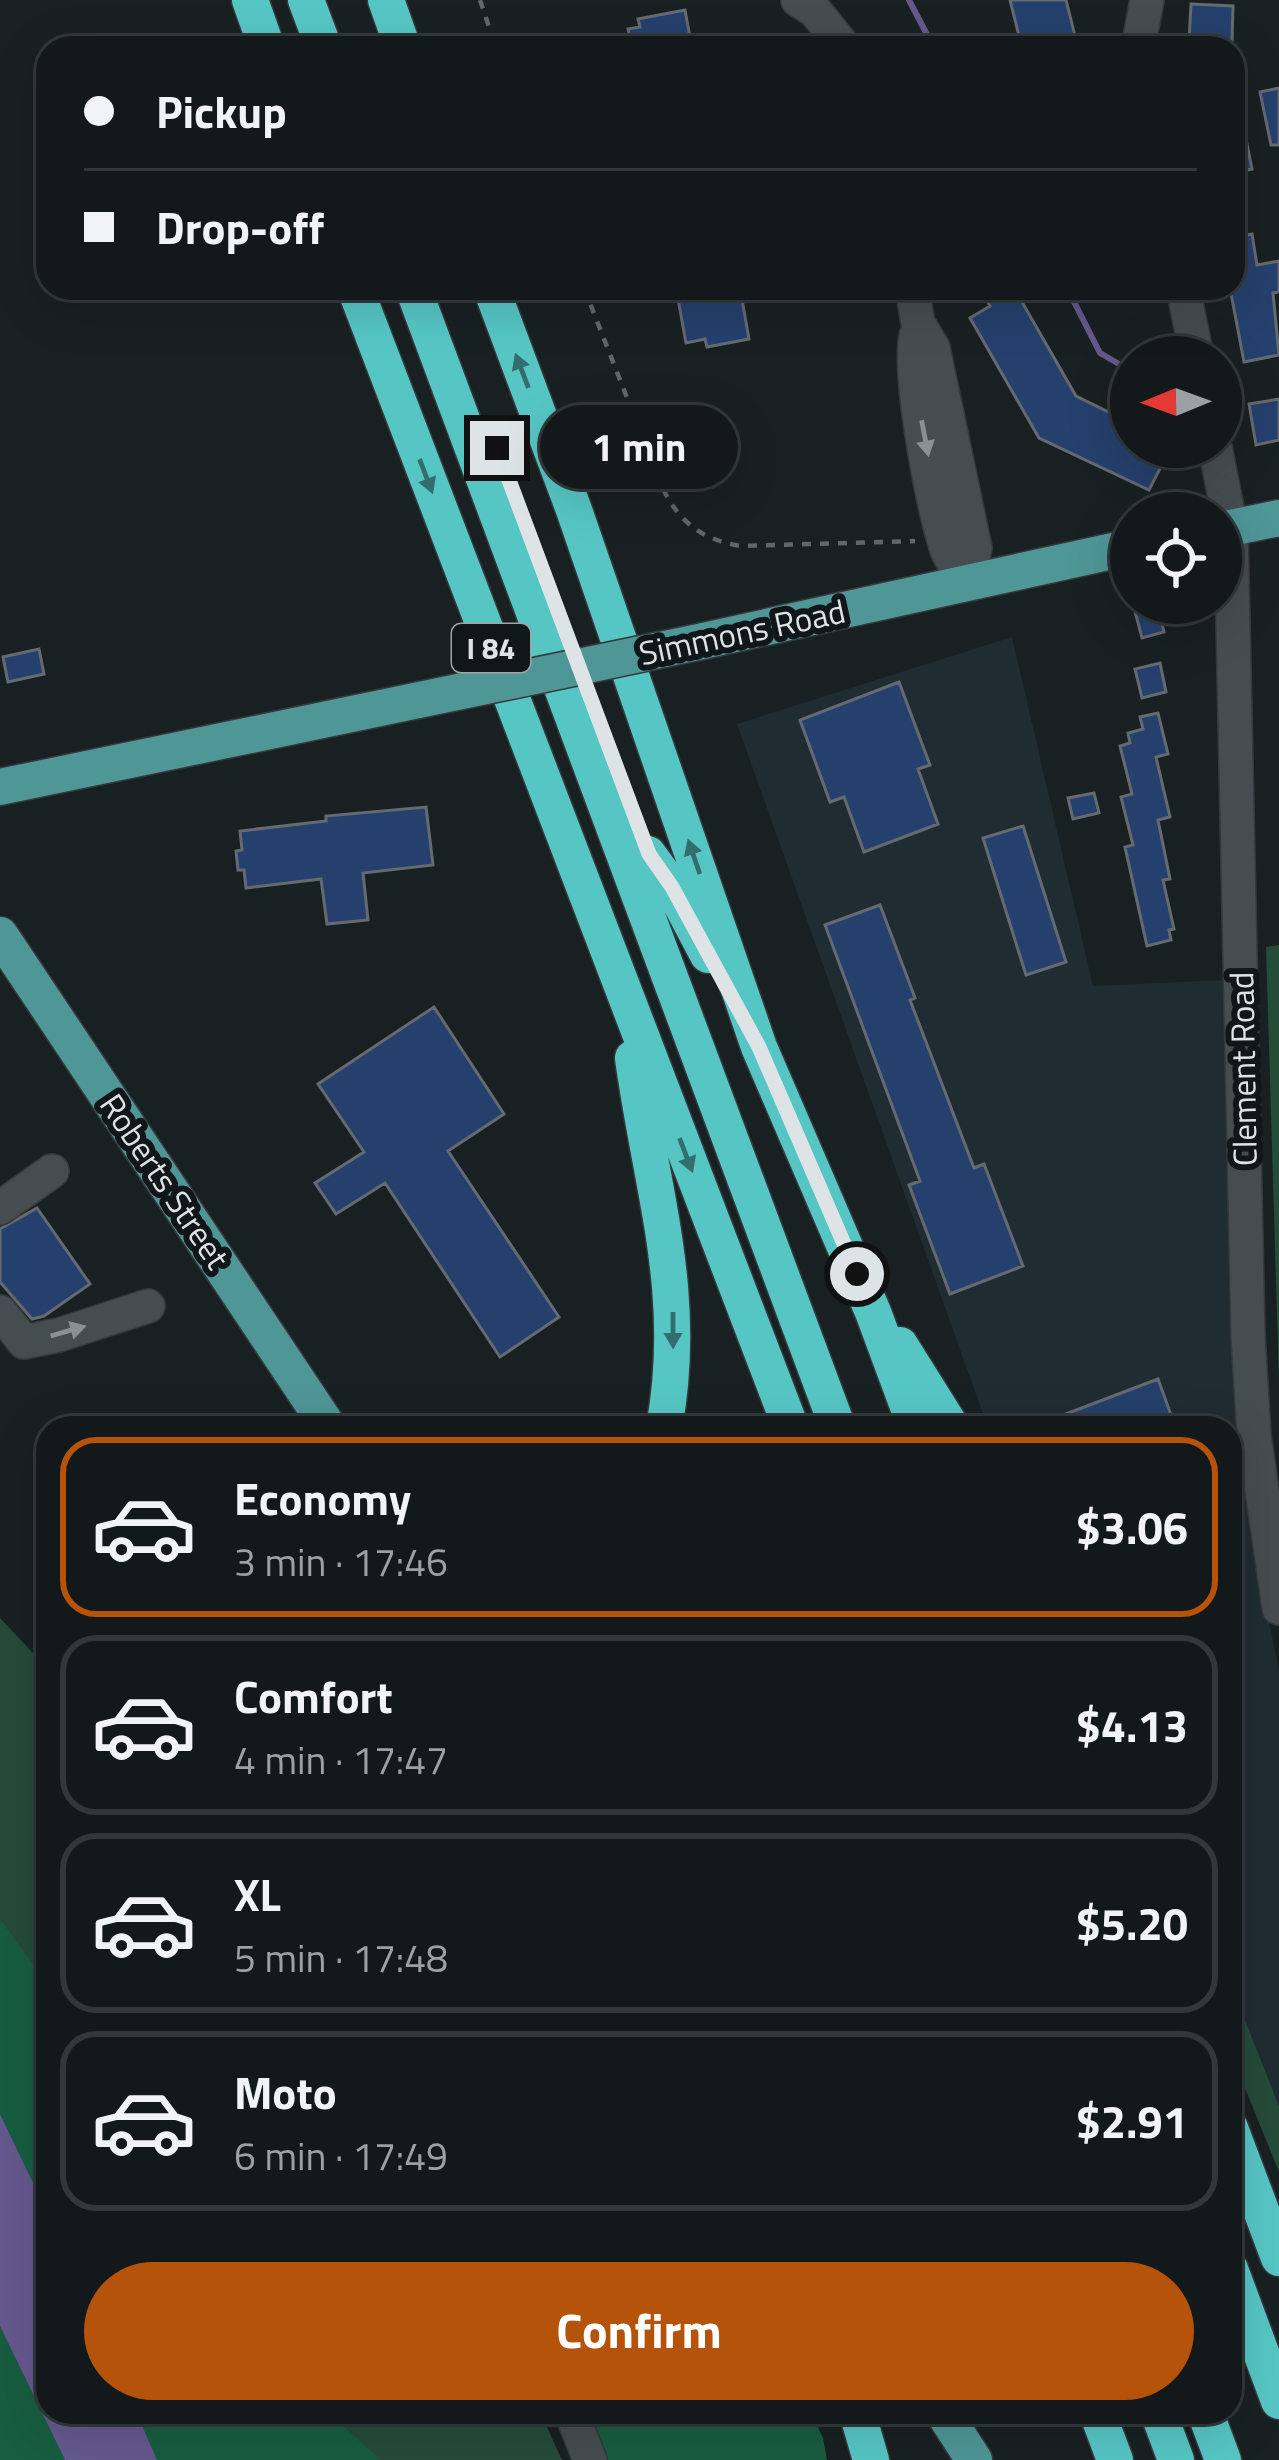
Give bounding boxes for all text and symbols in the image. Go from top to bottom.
text: Pickup [156,77,287,145]
text: Drop-off [156,193,324,261]
north arrow [1110,336,1242,468]
map controls [1110,336,1242,624]
one-way arrow [511,352,530,388]
callout: 1 min [539,406,737,490]
text: 1 min [592,417,686,476]
one-way arrow [916,420,935,458]
route end [470,421,524,475]
one-way arrow [417,459,436,495]
button: locate [1110,492,1242,624]
street label: Simmons Road [634,586,850,678]
road number: I 84 [452,624,530,672]
one-way arrow [684,839,702,875]
street label: Clement Road [1216,971,1270,1167]
street label: Roberts Street [88,1083,242,1279]
one-way arrow [678,1138,697,1174]
route start [830,1247,884,1301]
one-way arrow [663,1312,683,1350]
one-way arrow [50,1321,87,1339]
text: Economy [234,1464,411,1532]
icon: car [90,1473,198,1581]
text: $3.06 [1076,1493,1188,1561]
text: 3 min · 17:46 [234,1532,448,1591]
text: Comfort [234,1662,393,1730]
icon: car [90,1671,198,1779]
text: $4.13 [1076,1691,1188,1759]
text: 4 min · 17:47 [234,1730,448,1789]
text: XL [234,1860,281,1928]
icon: car [90,1869,198,1977]
text: $5.20 [1076,1889,1188,1957]
text: 5 min · 17:48 [234,1928,448,1987]
text: Moto [234,2058,337,2126]
icon: car [90,2067,198,2175]
text: $2.91 [1076,2087,1188,2155]
text: 6 min · 17:49 [234,2126,448,2185]
button: Confirm [84,2262,1194,2400]

